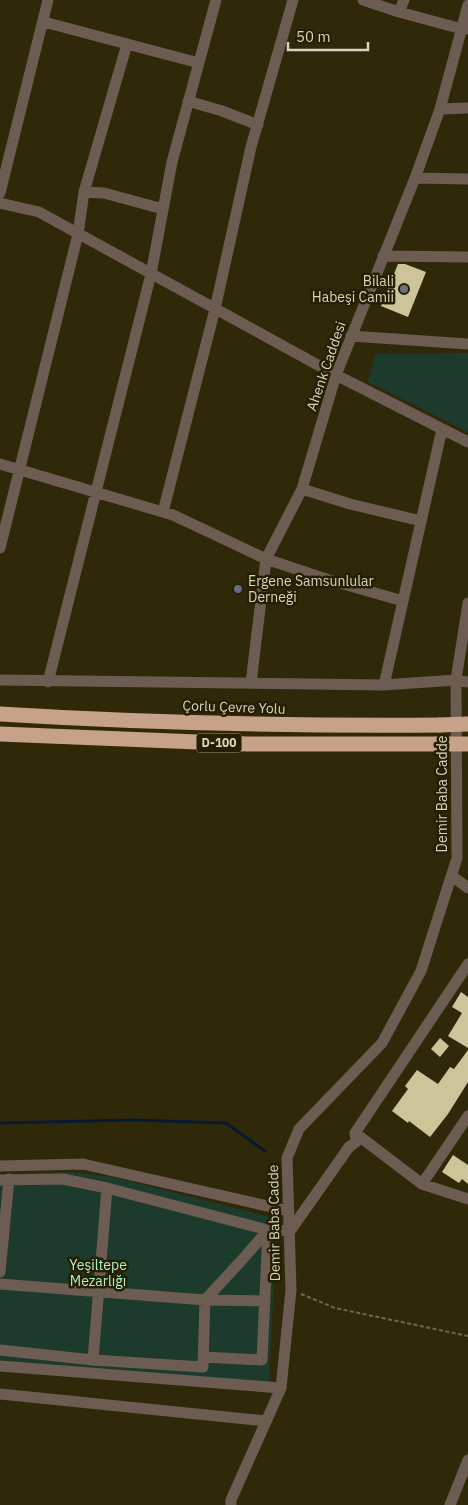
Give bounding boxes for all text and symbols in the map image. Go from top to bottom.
scale bar [288,20,368,52]
text: 50 m [296,27,331,46]
place label: Bilali Habeşi Camii [312,272,394,306]
marker: Bilali Habeşi Camii [398,283,410,295]
street label: Ahenk Caddesi [302,319,350,413]
place label: Ergene Samsunlular Derneği [248,572,374,606]
marker: Ergene Samsunlular Derneği [232,583,244,595]
street label: Çorlu Çevre Yolu [182,696,286,718]
road number: D-100 [196,734,242,752]
street label: Demir Baba Cadde [433,735,451,852]
street label: Demir Baba Cadde [264,1164,284,1282]
park label: Yeşiltepe Mezarlığı [69,1256,127,1290]

